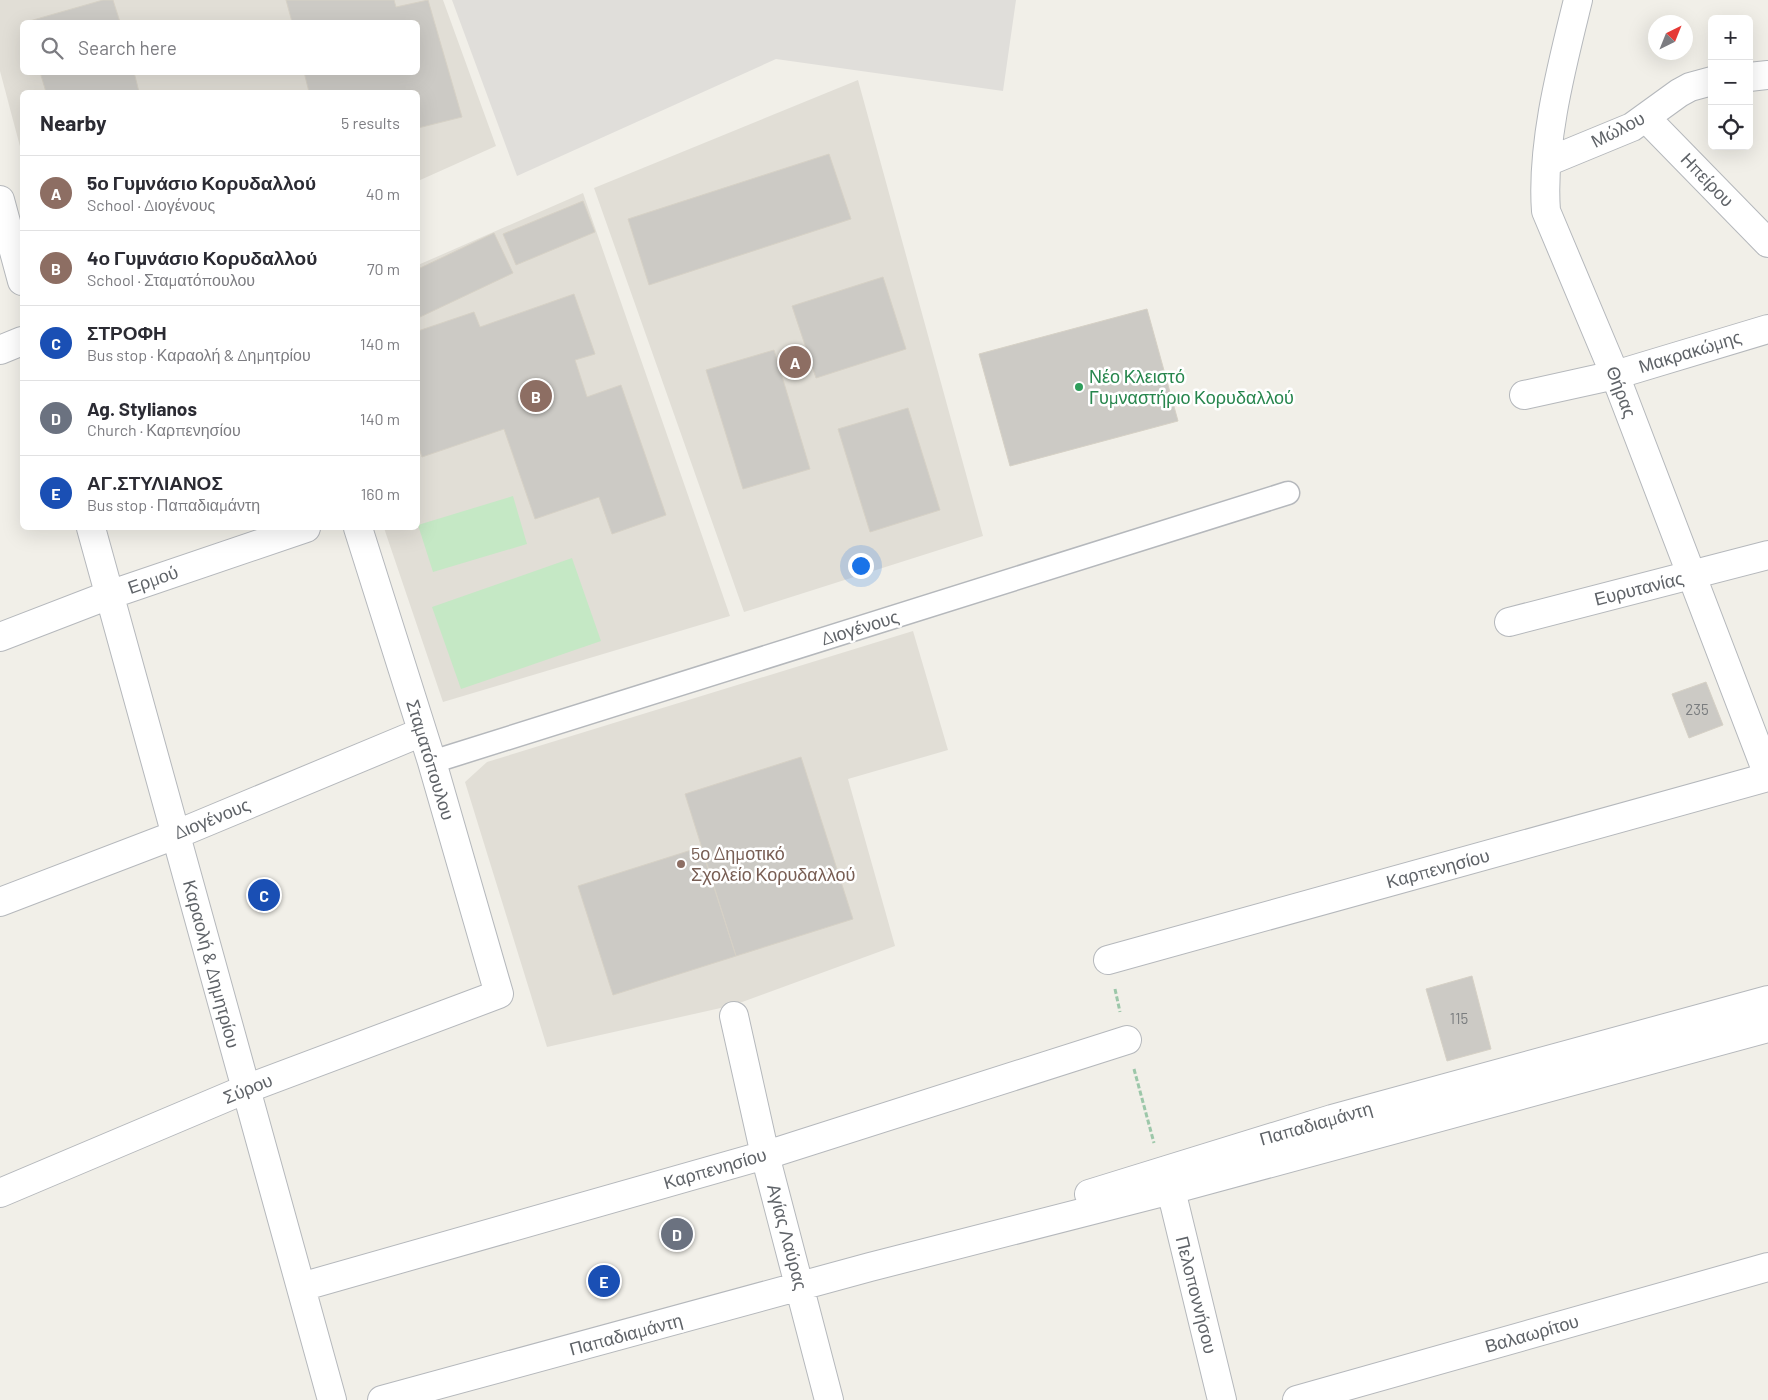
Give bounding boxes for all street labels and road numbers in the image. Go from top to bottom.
street label: Μώλου [1587,106,1648,152]
street label: Ηπείρου [1677,148,1739,211]
street label: Μακρακώμης [1636,325,1744,377]
street label: Θήρας [1602,363,1642,421]
street label: Ερμού [125,560,181,598]
street label: Ευρυτανίας [1592,566,1686,610]
street label: Διογένους [818,605,902,649]
street label: Σταματόπουλου [402,697,460,823]
street label: Διογένους [170,793,253,843]
street label: Καρπενησίου [1384,844,1492,892]
street label: Καραολή & Δημητρίου [179,877,245,1050]
street label: Σύρου [220,1068,275,1108]
street label: Παπαδιαμάντη [1257,1096,1375,1150]
street label: Καρπενησίου [661,1143,769,1193]
street label: Αγίας Λαύρας [763,1181,813,1293]
street label: Πελοποννήσου [1172,1234,1222,1356]
street label: Παπαδιαμάντη [567,1308,685,1360]
street label: Βαλαωρίτου [1482,1309,1581,1357]

